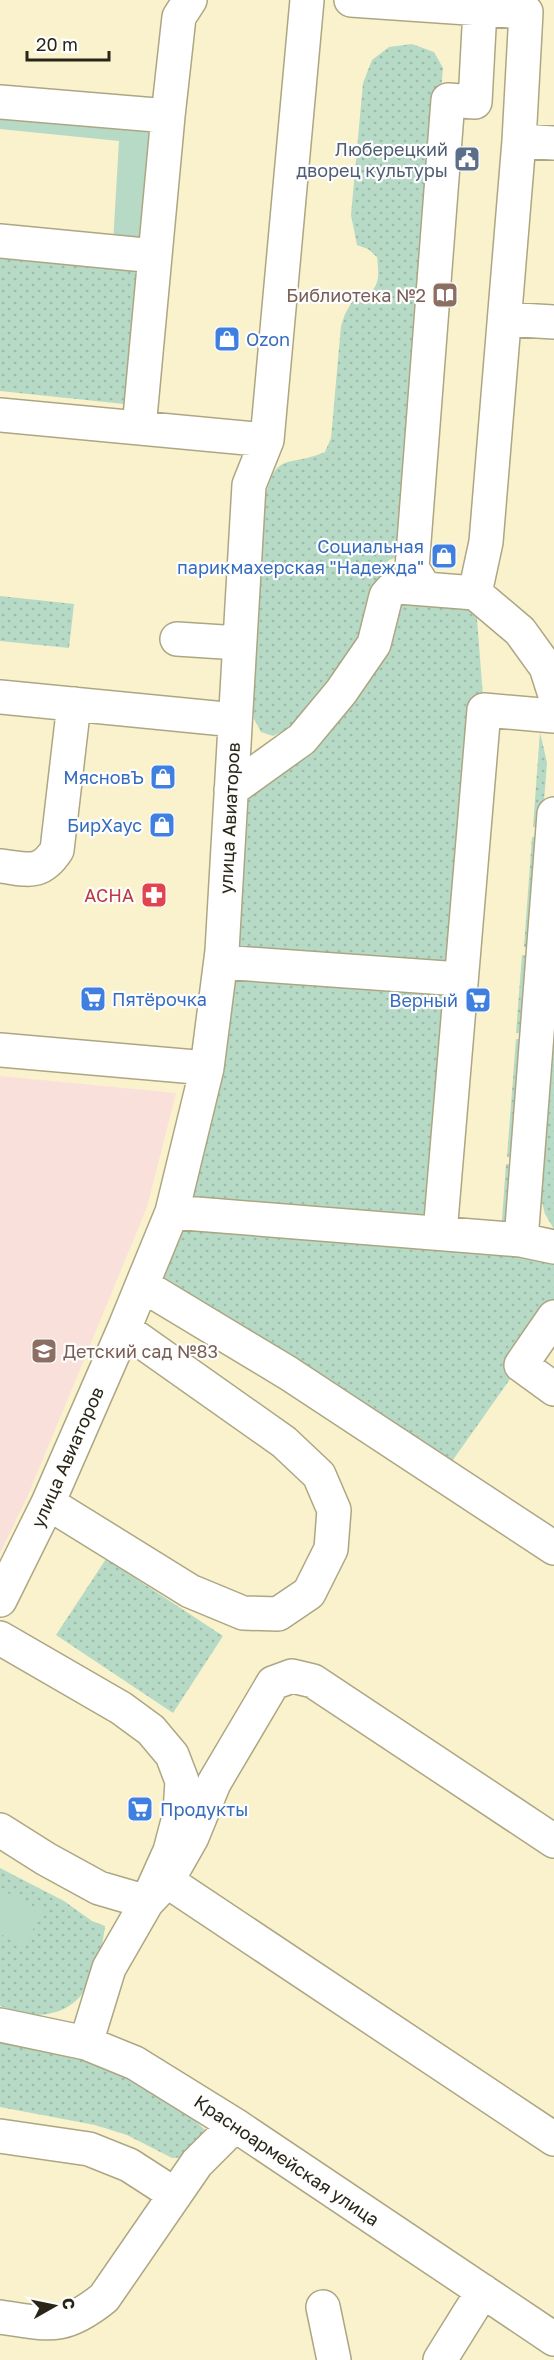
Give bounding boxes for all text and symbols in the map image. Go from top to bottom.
scale bar [27,24,110,62]
text: 20 m [36,33,78,55]
place label: Люберецкий дворец культуры [296,138,448,181]
public building icon: Люберецкий дворец культуры [452,144,482,174]
library icon: Библиотека №2 [430,280,460,310]
place label: Библиотека №2 [286,284,426,306]
shop icon: Ozon [212,324,242,354]
place label: Ozon [246,328,290,350]
place label: Социальная парикмахерская "Надежда" [177,535,424,578]
shop icon: Социальная парикмахерская "Надежда" [429,541,459,571]
street label: улица Авиаторов [214,742,244,894]
shop icon: МясновЪ [148,762,178,792]
place label: МясновЪ [63,766,144,788]
shop icon: БирХаус [147,810,177,840]
place label: БирХаус [67,814,142,836]
pharmacy icon: АСНА [139,880,169,910]
place label: АСНА [84,884,134,906]
supermarket icon: Пятёрочка [78,984,108,1014]
supermarket icon: Верный [463,985,493,1015]
place label: Пятёрочка [112,988,207,1010]
place label: Верный [389,989,458,1011]
school or university icon: Детский сад №83 [29,1336,59,1366]
place label: Детский сад №83 [63,1340,218,1362]
street label: улица Авиаторов [26,1383,108,1531]
supermarket icon: Продукты [125,1794,155,1824]
place label: Продукты [160,1798,248,1820]
street label: Красноармейская улица [190,2090,384,2230]
north arrow [24,2276,84,2336]
text: С [58,2296,80,2311]

